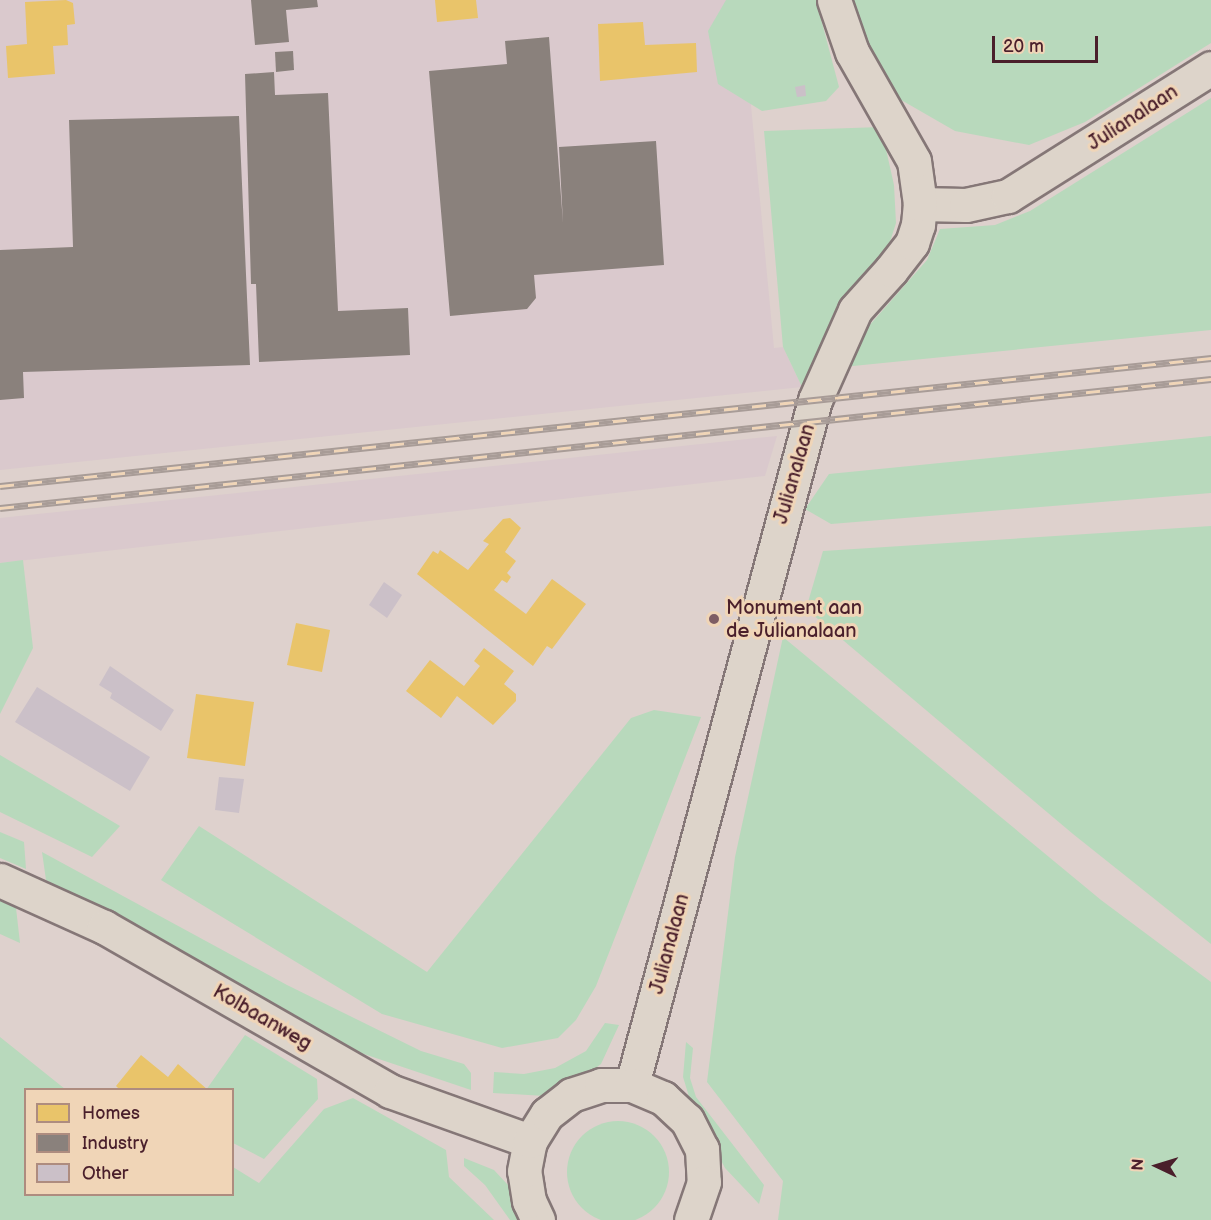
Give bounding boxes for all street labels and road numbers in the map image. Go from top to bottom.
street label: Julianalaan [1083,80,1183,156]
street label: Julianalaan [769,421,821,527]
street label: Julianalaan [645,891,695,997]
street label: Kolbaanweg [208,980,316,1056]

